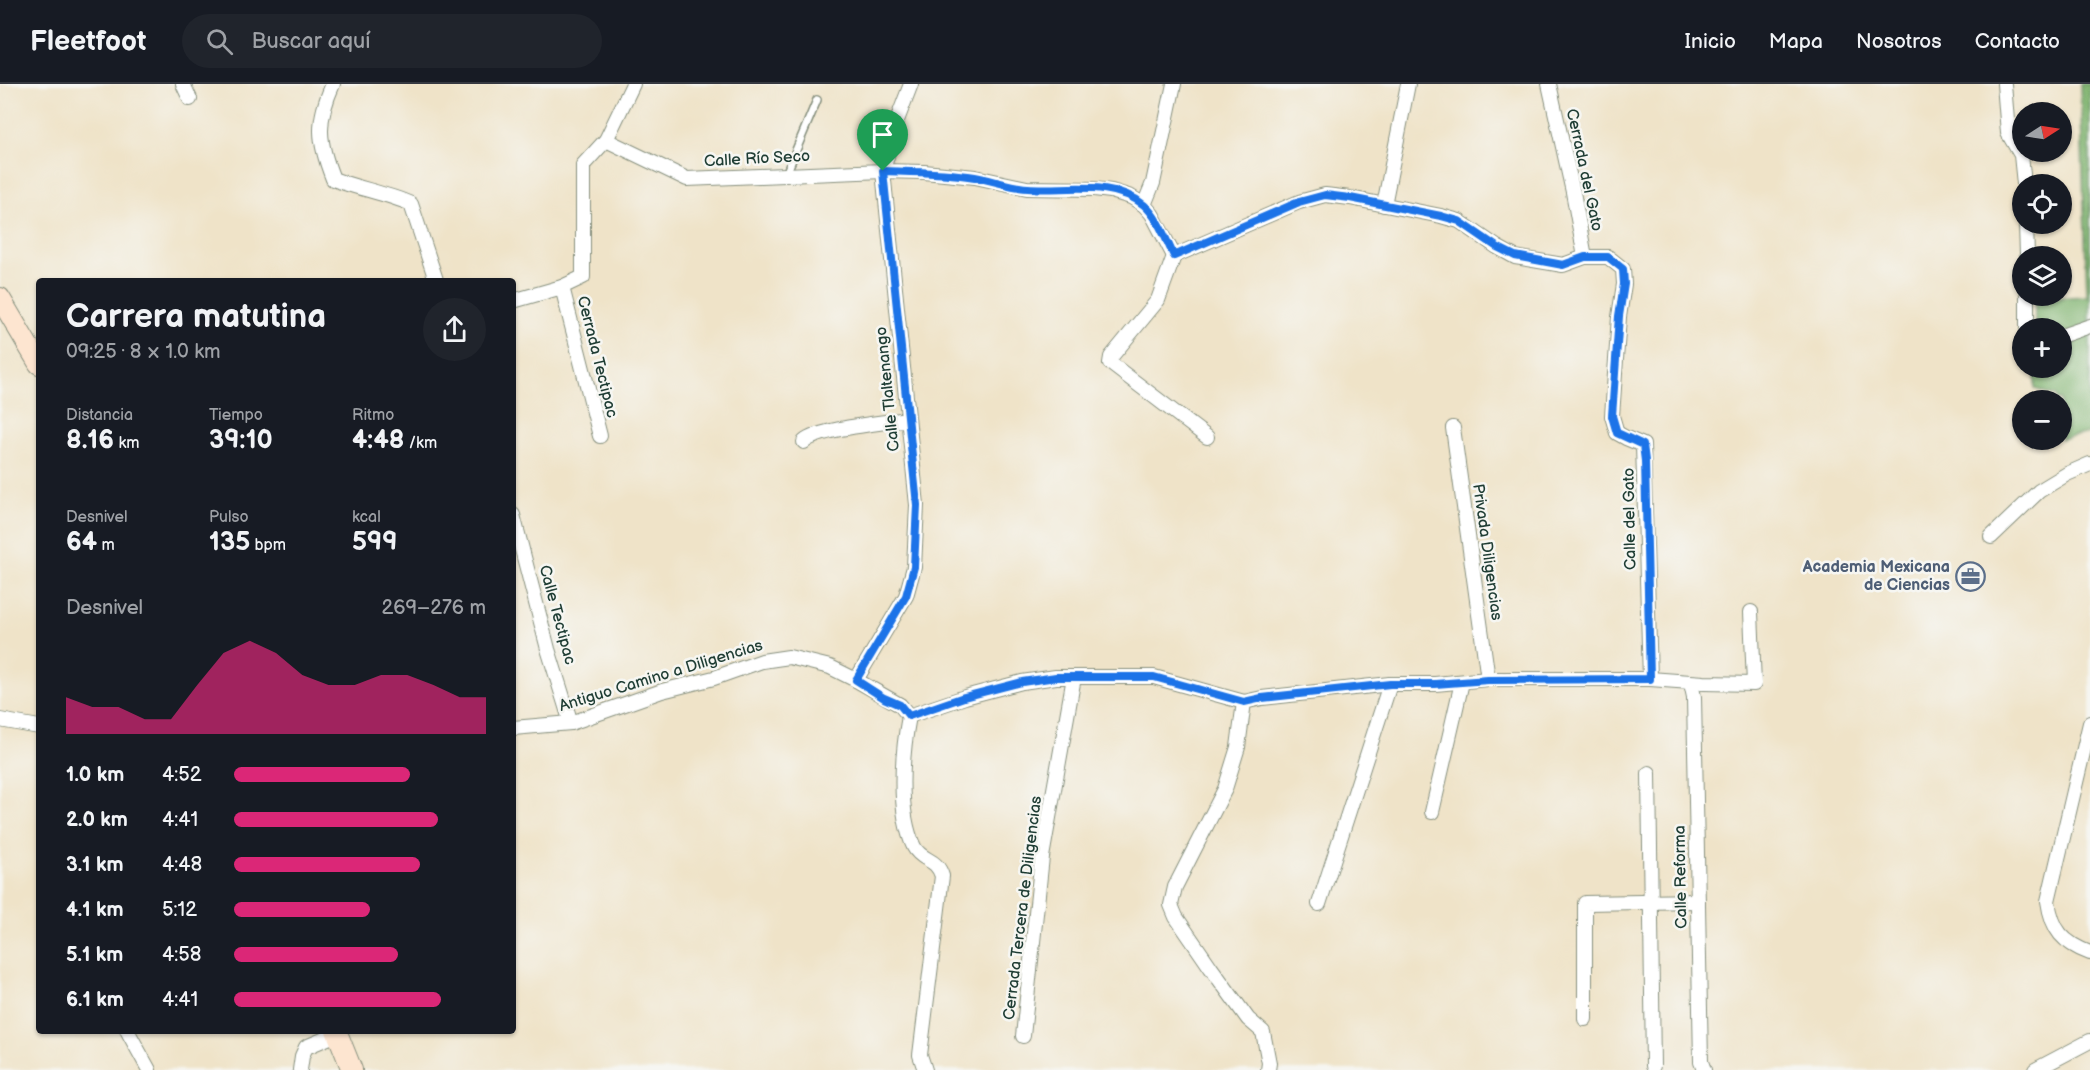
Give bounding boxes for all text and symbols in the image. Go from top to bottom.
search box [182,14,602,68]
text: Fleetfoot [30,25,146,58]
icon: search [203,25,236,58]
text: Buscar aquí [251,28,370,55]
text: Inicio [1685,29,1736,54]
text: Mapa [1769,29,1823,54]
text: Nosotros [1856,29,1942,54]
text: Contacto [1975,29,2060,54]
north arrow [2012,102,2072,162]
map controls [2012,102,2072,450]
street label: Cerrada del Gato [1562,107,1606,233]
pin [857,109,908,171]
icon: arrive [866,118,899,151]
street label: Calle Río Seco [703,147,811,171]
button: locate [2012,174,2072,234]
button: layers [2012,246,2072,306]
street label: Cerrada Tectipac [573,294,621,420]
text: Carrera matutina [66,297,326,337]
button: share [423,298,486,361]
button: + [2012,318,2072,378]
street label: Calle Tlaltenango [872,326,904,452]
text: 09:25 · 8 × 1.0 km [66,340,221,364]
button: − [2012,390,2072,450]
text: Distancia [66,406,133,425]
text: Tiempo [209,406,263,425]
text: Ritmo [352,406,394,425]
text: 8.16 [66,425,114,456]
text: 39:10 [209,425,273,456]
text: 4:48 [352,425,405,456]
text: km [114,434,139,453]
text: /km [405,434,437,453]
street label: Calle del Gato [1620,468,1640,570]
street label: Privada Diligencias [1468,482,1506,622]
text: Desnivel [66,508,128,527]
text: Pulso [209,508,249,527]
text: kcal [352,508,381,527]
text: 64 [66,527,97,558]
text: 135 [209,527,250,558]
text: 599 [352,527,397,558]
text: m [97,536,115,555]
text: bpm [250,536,286,555]
place label: Academia Mexicana de Ciencias [1802,558,1950,595]
office icon: Academia Mexicana de Ciencias [1955,560,1987,592]
street label: Calle Tectipac [535,563,579,667]
text: Desnivel [66,596,143,620]
text: 269–276 m [381,596,486,620]
street label: Antiguo Camino a Diligencias [557,636,765,716]
text: 1.0 km [66,763,124,787]
text: 4:52 [162,763,202,787]
street label: Cerrada Tercera de Diligencias [1000,795,1046,1021]
text: 2.0 km [66,808,128,832]
text: 4:41 [162,808,198,832]
street label: Calle Reforma [1671,825,1691,929]
text: 3.1 km [66,853,123,877]
text: 4:48 [162,853,202,877]
text: 4.1 km [66,898,124,922]
text: 5:12 [162,898,197,922]
text: 5.1 km [66,943,123,967]
text: 4:58 [162,943,201,967]
text: 6.1 km [66,988,124,1012]
text: 4:41 [162,988,198,1012]

